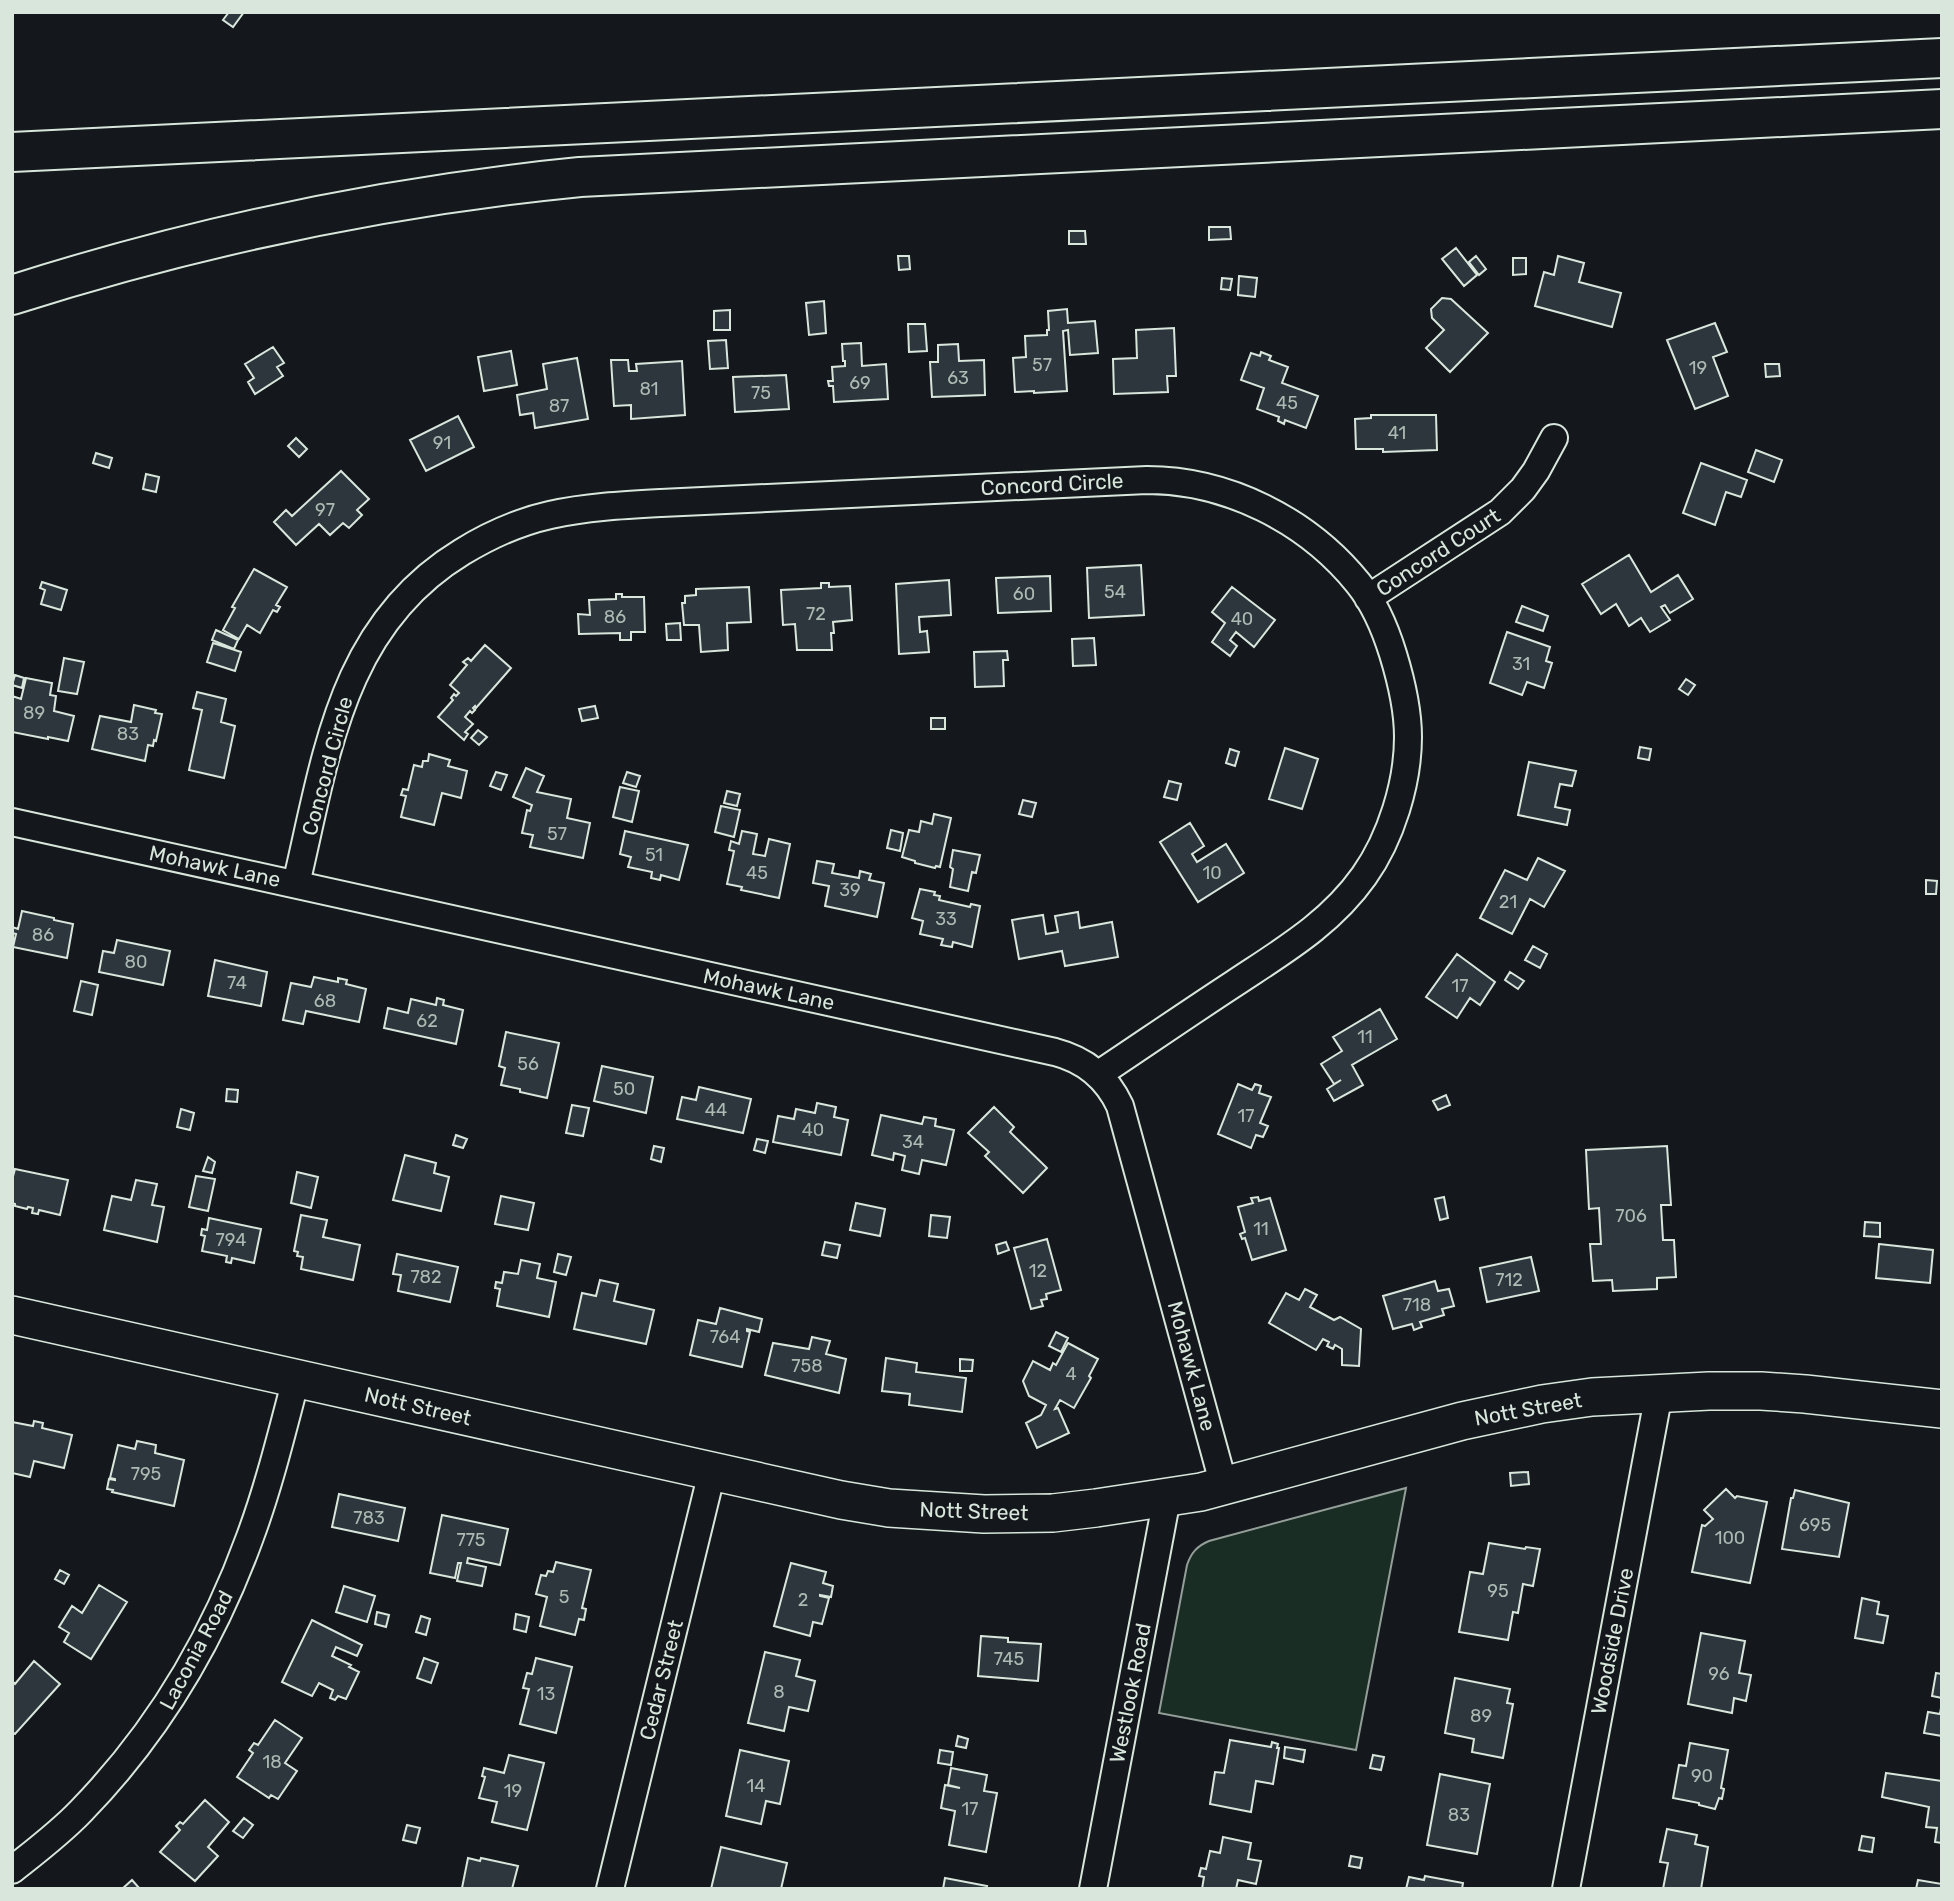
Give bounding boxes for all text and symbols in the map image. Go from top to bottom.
house number: 57 [1032,354,1052,376]
house number: 19 [1689,357,1707,379]
house number: 63 [947,367,969,389]
house number: 69 [849,372,871,394]
house number: 81 [639,378,659,400]
house number: 75 [751,382,771,404]
house number: 45 [1276,392,1298,414]
house number: 87 [549,395,569,417]
house number: 41 [1388,422,1406,444]
house number: 91 [433,432,451,454]
street label: Concord Circle [980,468,1124,500]
house number: 97 [315,499,335,521]
street label: Concord Court [1371,503,1505,601]
house number: 54 [1104,581,1126,603]
house number: 60 [1013,583,1035,605]
house number: 72 [806,603,826,625]
house number: 86 [604,606,626,628]
house number: 40 [1231,608,1253,630]
house number: 31 [1512,653,1530,675]
street label: Concord Circle [296,694,358,838]
house number: 89 [23,702,45,724]
house number: 83 [117,723,139,745]
house number: 57 [547,823,567,845]
street label: Mohawk Lane [147,840,283,892]
house number: 51 [645,844,663,866]
house number: 45 [746,862,768,884]
house number: 10 [1202,862,1222,884]
house number: 39 [839,879,861,901]
house number: 21 [1499,891,1517,913]
house number: 33 [935,908,957,930]
house number: 86 [32,924,54,946]
house number: 80 [125,951,147,973]
street label: Mohawk Lane [701,963,837,1015]
house number: 74 [227,972,247,994]
house number: 17 [1452,975,1468,997]
house number: 68 [314,990,336,1012]
house number: 62 [416,1010,438,1032]
house number: 11 [1357,1026,1373,1048]
house number: 56 [517,1053,539,1075]
house number: 50 [613,1078,635,1100]
house number: 44 [705,1099,727,1121]
house number: 17 [1238,1105,1254,1127]
house number: 40 [802,1119,824,1141]
house number: 34 [902,1131,924,1153]
house number: 706 [1615,1205,1647,1227]
house number: 11 [1253,1218,1269,1240]
house number: 794 [216,1229,246,1251]
house number: 12 [1029,1260,1047,1282]
house number: 782 [410,1266,442,1288]
house number: 712 [1495,1269,1523,1291]
house number: 718 [1403,1294,1431,1316]
street label: Mohawk Lane [1163,1298,1221,1434]
house number: 764 [710,1326,740,1348]
house number: 758 [791,1355,823,1377]
house number: 4 [1065,1363,1077,1385]
street label: Nott Street [362,1382,474,1430]
street label: Nott Street [1472,1387,1584,1431]
house number: 795 [131,1463,161,1485]
street label: Nott Street [919,1497,1029,1525]
house number: 783 [353,1507,385,1529]
house number: 695 [1799,1514,1831,1536]
house number: 100 [1715,1527,1745,1549]
house number: 775 [456,1529,486,1551]
street label: Woodside Drive [1586,1566,1638,1716]
house number: 95 [1487,1580,1509,1602]
street label: Laconia Road [154,1586,238,1714]
house number: 5 [559,1586,569,1608]
house number: 2 [798,1589,808,1611]
street label: Cedar Street [634,1617,688,1743]
street label: Westlook Road [1104,1621,1156,1765]
house number: 745 [994,1648,1024,1670]
house number: 96 [1708,1663,1730,1685]
house number: 8 [773,1681,785,1703]
house number: 13 [537,1683,555,1705]
house number: 89 [1470,1705,1492,1727]
house number: 18 [262,1751,282,1773]
house number: 90 [1691,1765,1713,1787]
house number: 14 [747,1775,765,1797]
house number: 19 [504,1780,522,1802]
house number: 17 [962,1798,978,1820]
house number: 83 [1448,1804,1470,1826]

